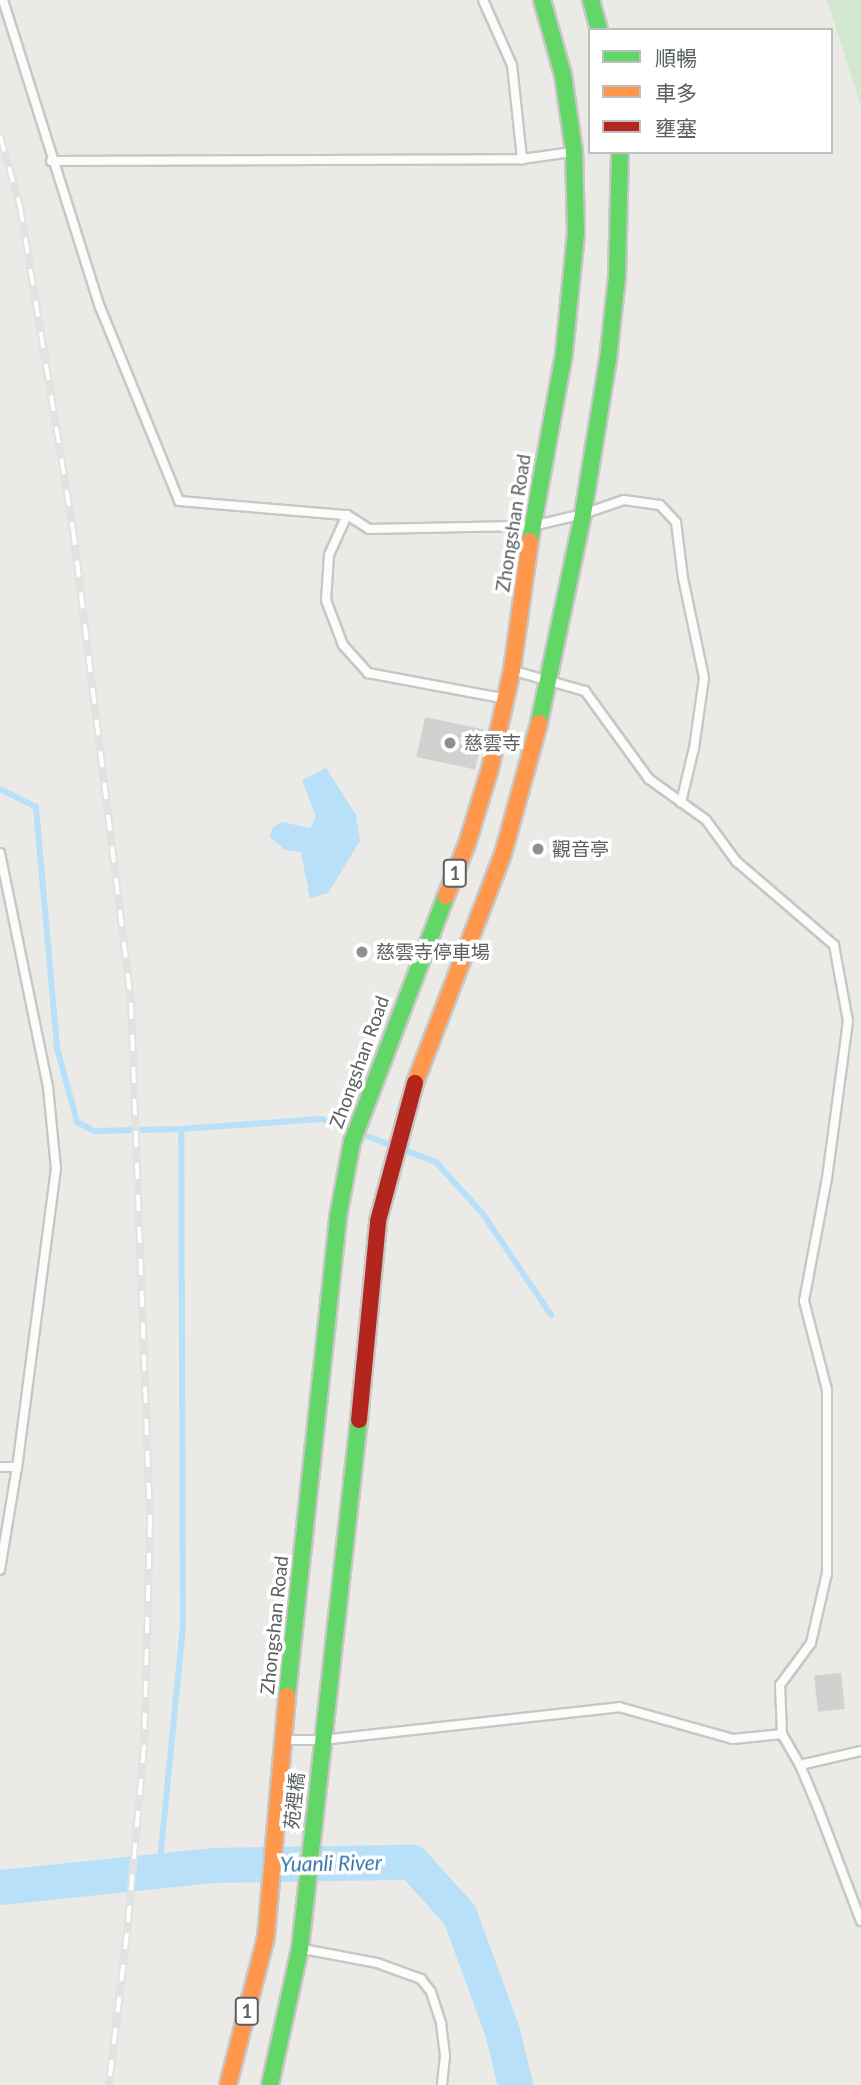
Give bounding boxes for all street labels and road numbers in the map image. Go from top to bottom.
street label: Zhongshan Road [491,453,535,593]
road number: 1 [443,858,467,888]
street label: Zhongshan Road [324,993,394,1131]
street label: Zhongshan Road [255,1555,293,1695]
street label: 苑裡橋 [280,1771,308,1831]
road number: 1 [235,1996,259,2025]

